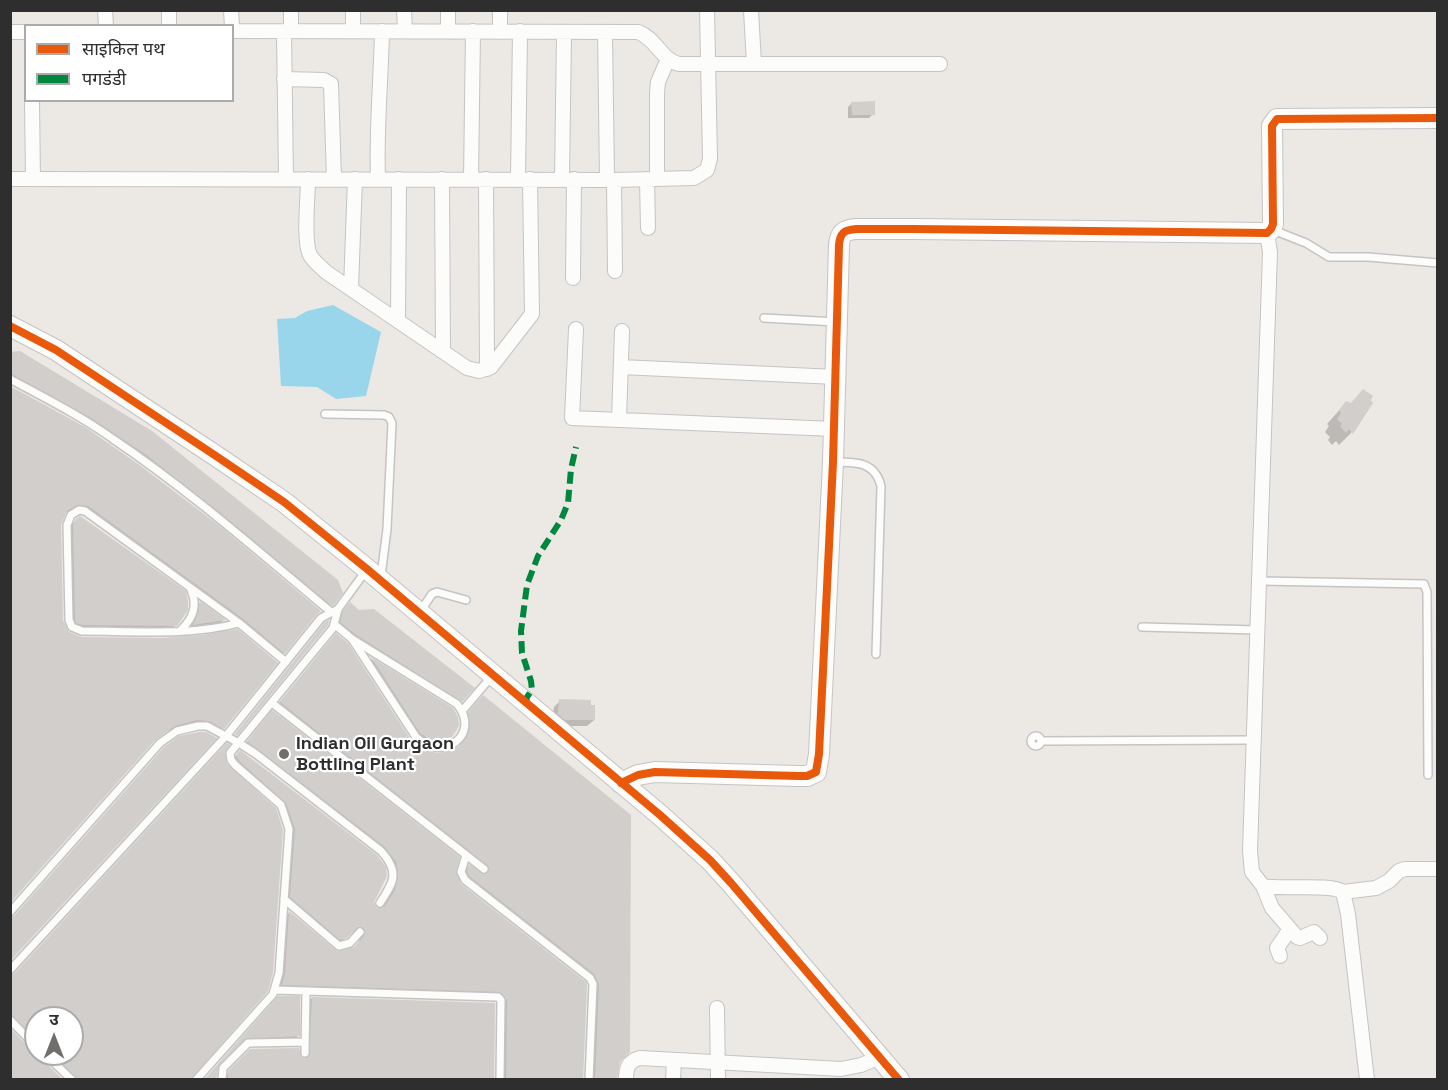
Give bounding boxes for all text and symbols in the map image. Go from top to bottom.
legend [24,24,234,102]
text: साइकिल पथ [82,37,165,60]
text: पगडंडी [82,67,126,90]
place label: Indian Oil Gurgaon Bottling Plant [296,733,454,776]
marker: Indian Oil Gurgaon Bottling Plant [277,747,291,761]
north arrow [24,1006,84,1066]
text: उ [49,1009,59,1030]

